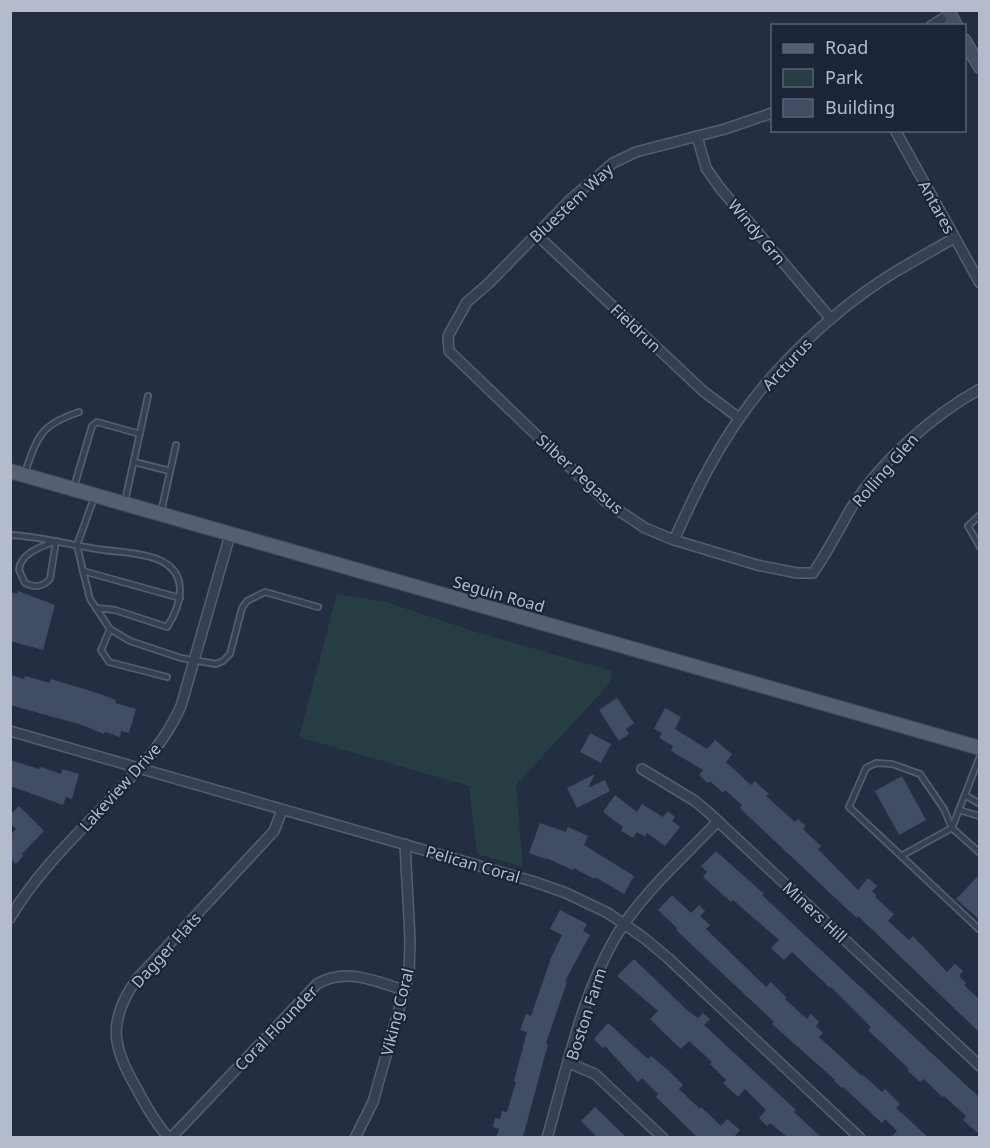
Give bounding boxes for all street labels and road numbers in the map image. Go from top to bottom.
street label: Bluestem Way [524,158,618,247]
street label: Antares [913,176,961,238]
street label: Windy Grn [723,195,791,269]
street label: Fieldrun [606,299,666,357]
street label: Arcturus [757,333,817,395]
street label: Silber Pegasus [532,429,628,519]
street label: Rolling Glen [847,429,923,511]
street label: Seguin Road [451,570,547,618]
street label: Lakeview Drive [74,738,166,836]
street label: Pelican Coral [423,840,523,888]
street label: Miners Hill [778,877,852,947]
street label: Dagger Flats [126,907,206,993]
street label: Boston Farm [561,965,611,1063]
street label: Viking Coral [376,966,418,1058]
street label: Coral Flounder [230,980,323,1075]

